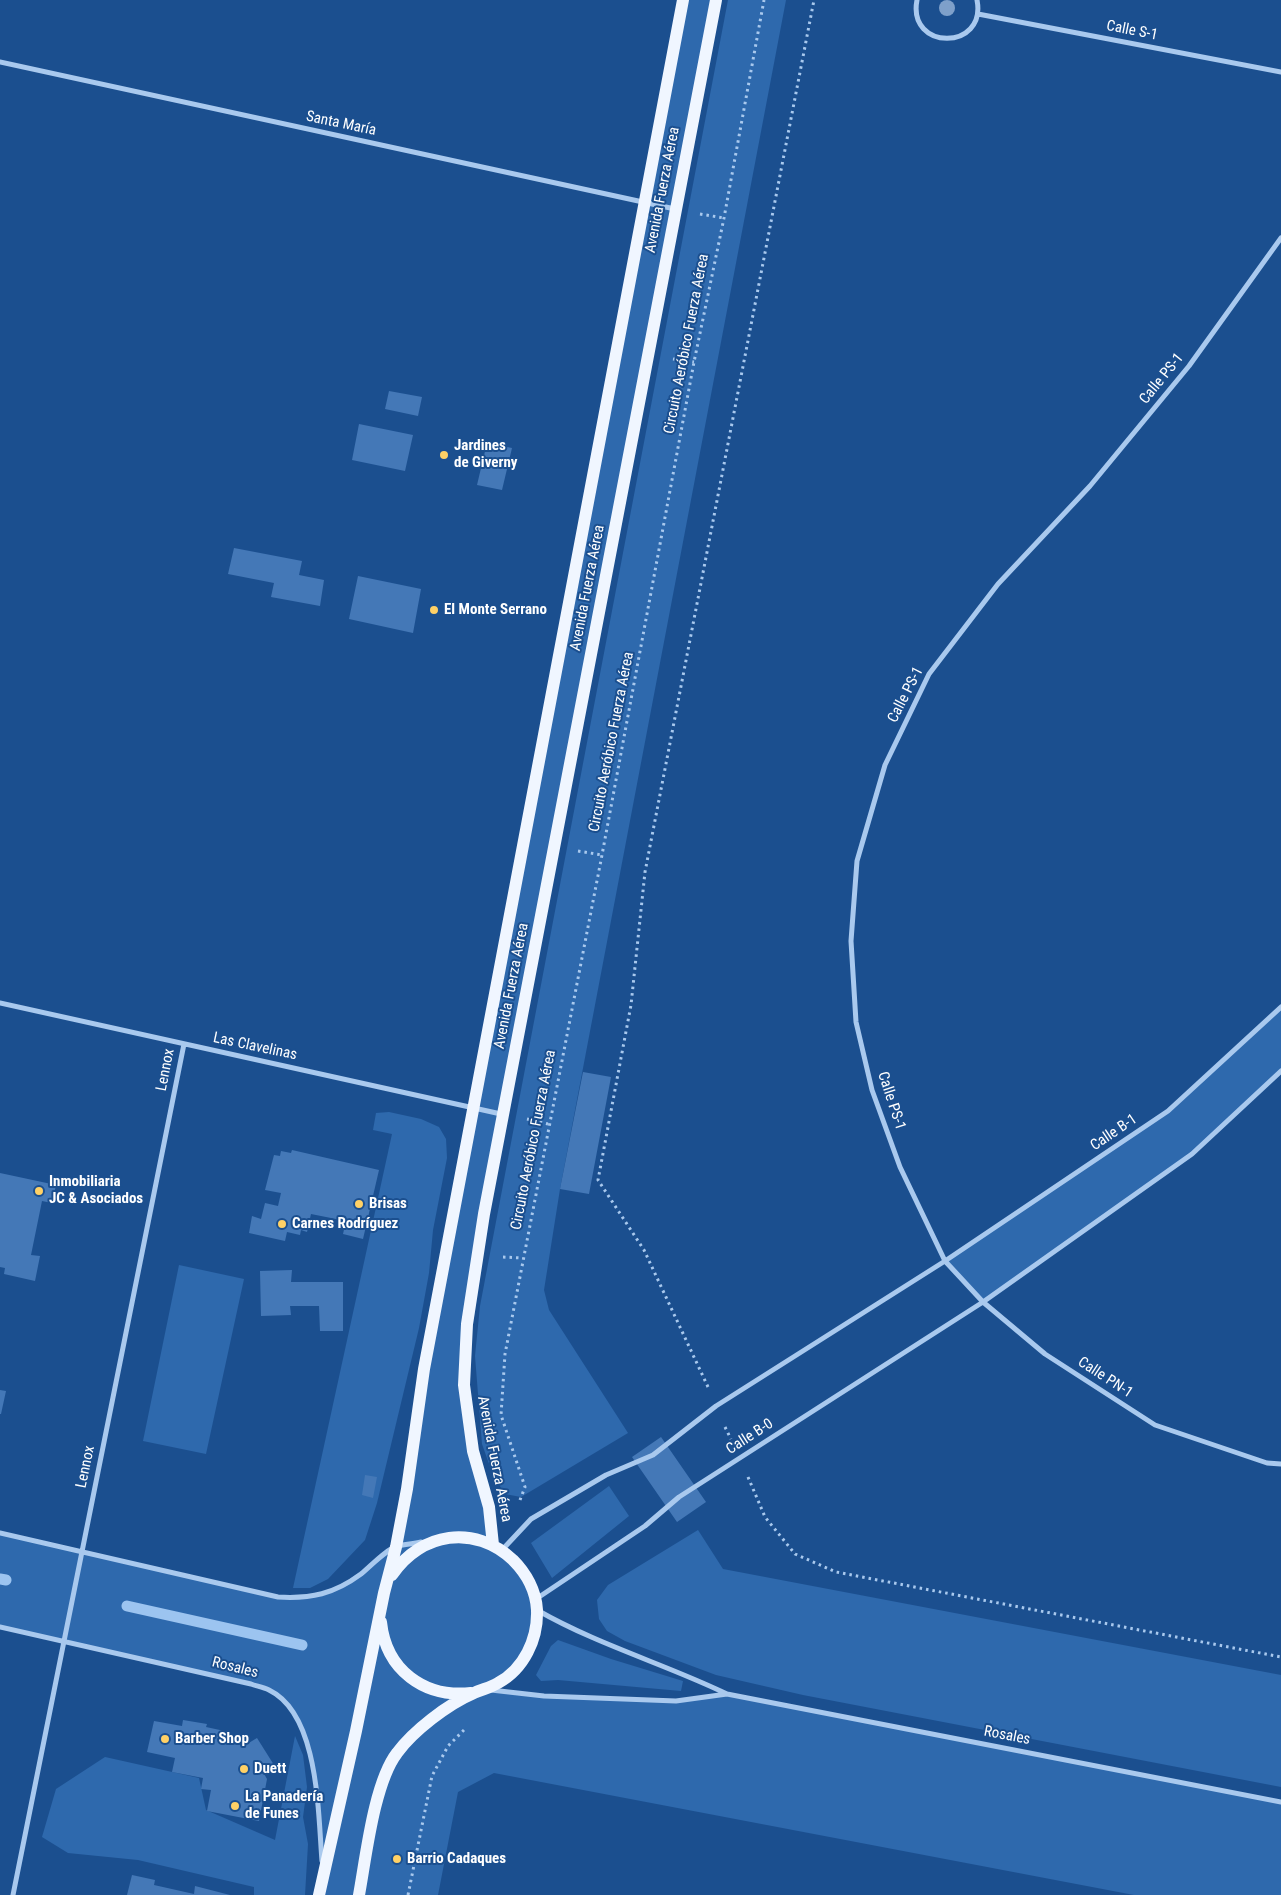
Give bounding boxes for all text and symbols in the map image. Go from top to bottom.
street label: Calle S-1 [1105,17,1159,45]
street label: Santa María [304,108,378,140]
street label: Avenida Fuerza Aérea [642,126,684,254]
street label: Circuito Aeróbico Fuerza Aérea [661,252,713,436]
street label: Calle PS-1 [1136,350,1188,408]
place label: Jardines de Giverny [454,437,517,472]
marker: Jardines de Giverny [438,449,450,461]
street label: Avenida Fuerza Aérea [567,524,609,652]
place label: El Monte Serrano [444,601,547,619]
marker: El Monte Serrano [428,604,440,616]
street label: Circuito Aeróbico Fuerza Aérea [586,650,638,834]
street label: Calle PS-1 [884,664,928,726]
street label: Avenida Fuerza Aérea [491,922,533,1050]
street label: Las Clavelinas [211,1029,299,1065]
street label: Lennox [153,1047,179,1093]
street label: Circuito Aeróbico Fuerza Aérea [508,1048,560,1232]
street label: Calle PS-1 [873,1070,909,1132]
street label: Calle B-1 [1087,1111,1141,1155]
place label: Inmobiliaria JC & Asociados [49,1173,143,1208]
marker: Inmobiliaria JC & Asociados [33,1185,45,1197]
place label: Brisas [369,1195,407,1213]
marker: Brisas [353,1198,365,1210]
place label: Carnes Rodríguez [292,1215,398,1233]
marker: Carnes Rodríguez [276,1218,288,1230]
street label: Calle PN-1 [1074,1354,1136,1402]
street label: Avenida Fuerza Aérea [473,1395,515,1523]
street label: Calle B-0 [723,1415,777,1459]
street label: Lennox [73,1444,99,1490]
street label: Rosales [210,1654,260,1682]
street label: Rosales [982,1723,1032,1749]
place label: Barber Shop [175,1730,249,1748]
marker: Barber Shop [159,1733,171,1745]
place label: Duett [254,1760,286,1778]
marker: Duett [238,1763,250,1775]
place label: La Panadería de Funes [245,1788,323,1823]
marker: La Panadería de Funes [229,1800,241,1812]
place label: Barrio Cadaques [407,1850,506,1868]
marker: Barrio Cadaques [391,1853,403,1865]

